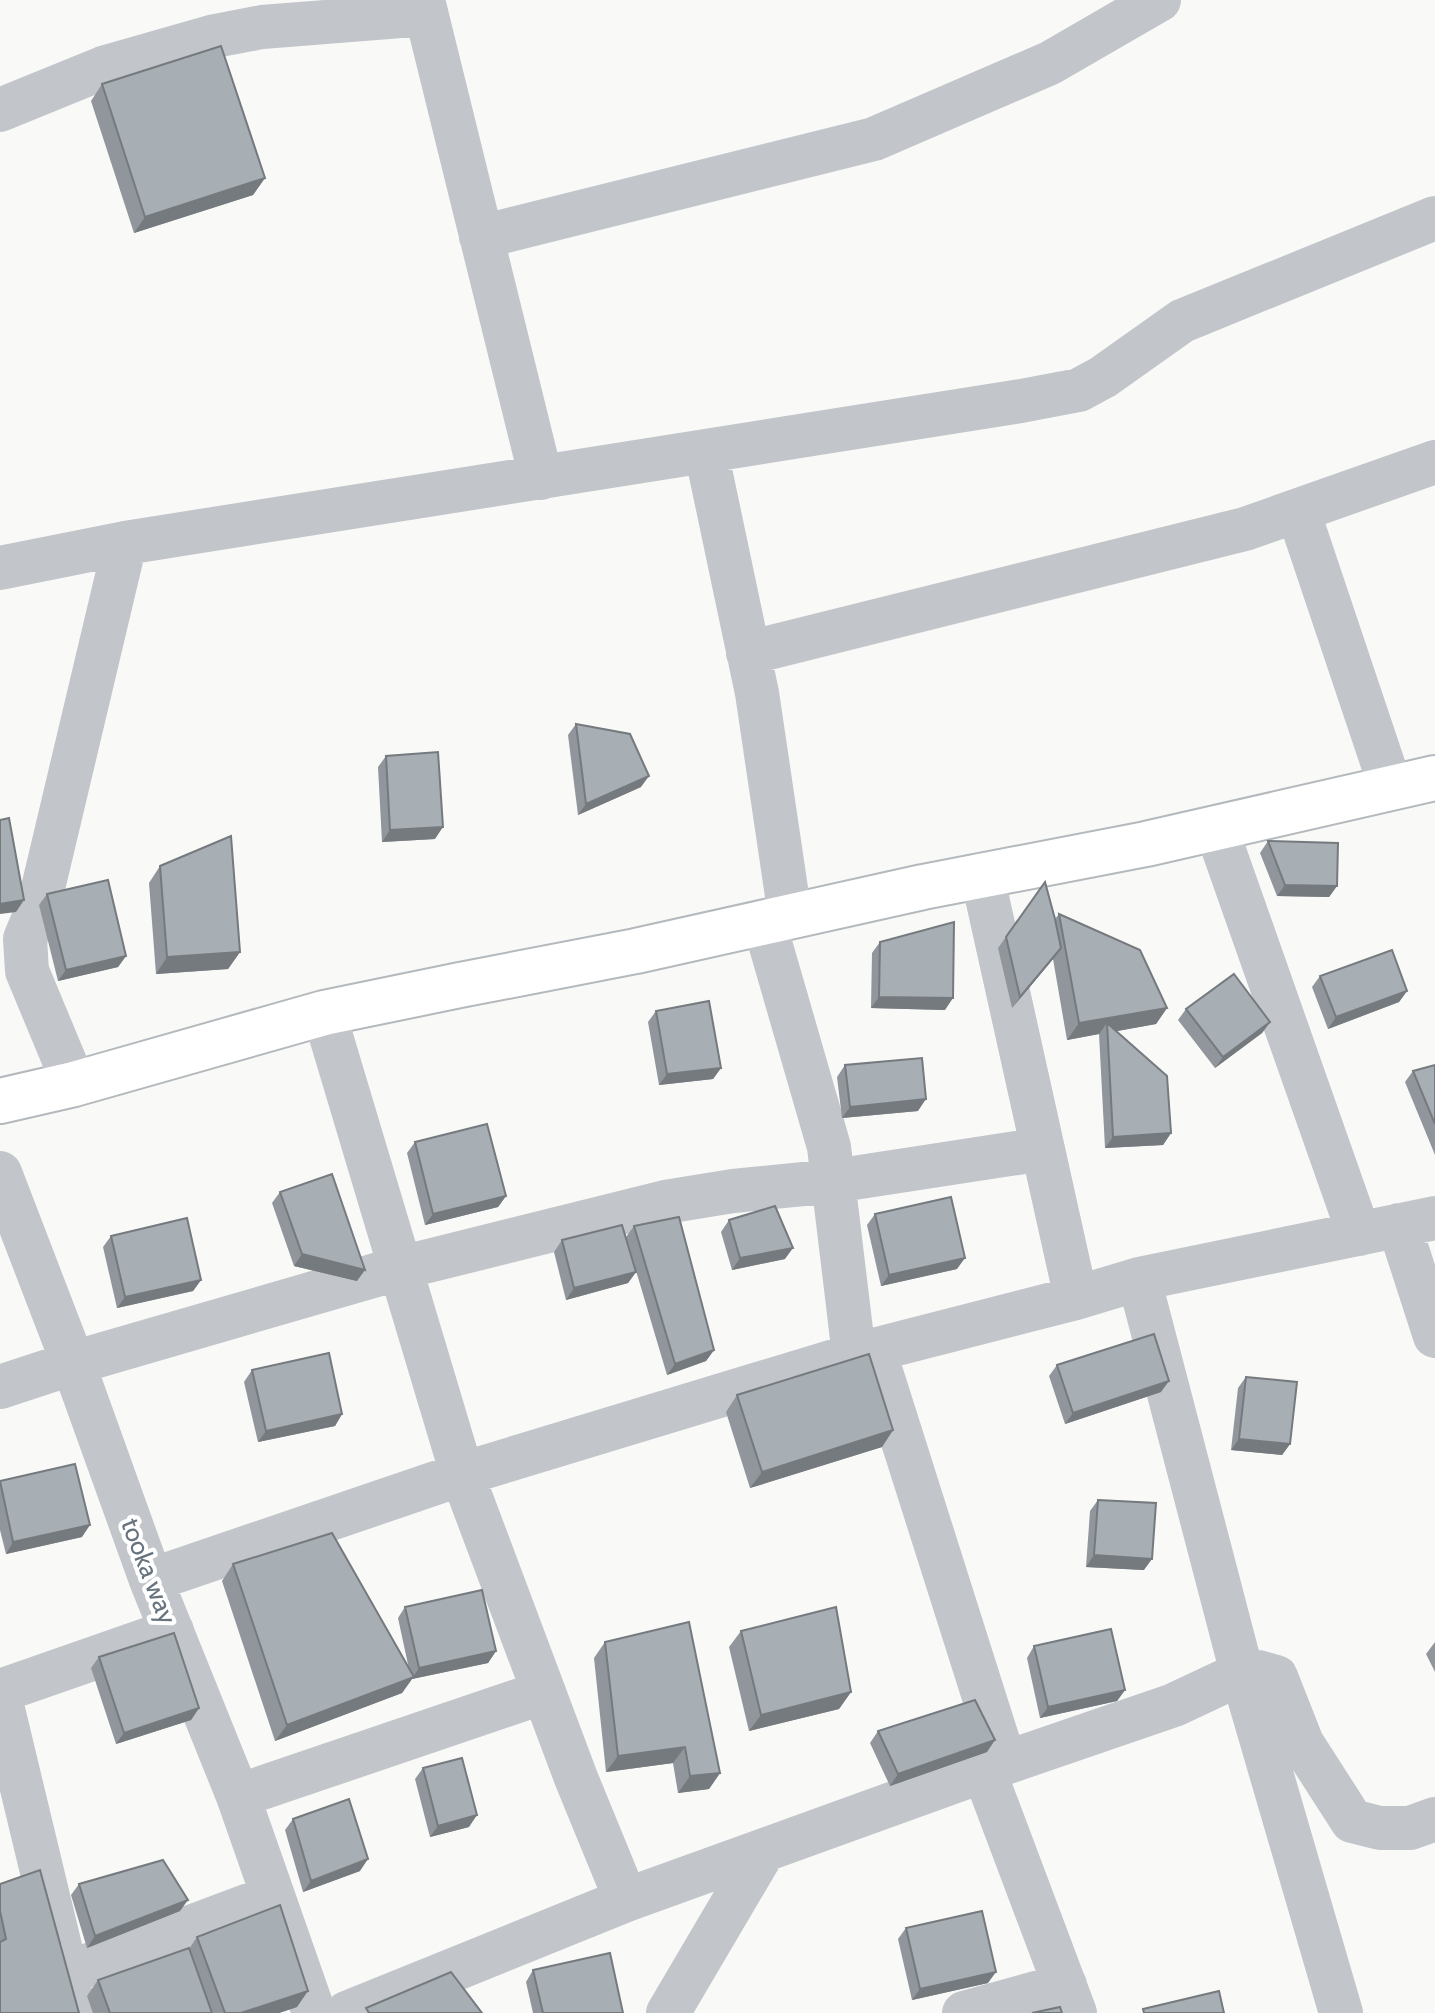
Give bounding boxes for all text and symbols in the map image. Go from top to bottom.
street label: tooka way [114,1513,184,1629]

